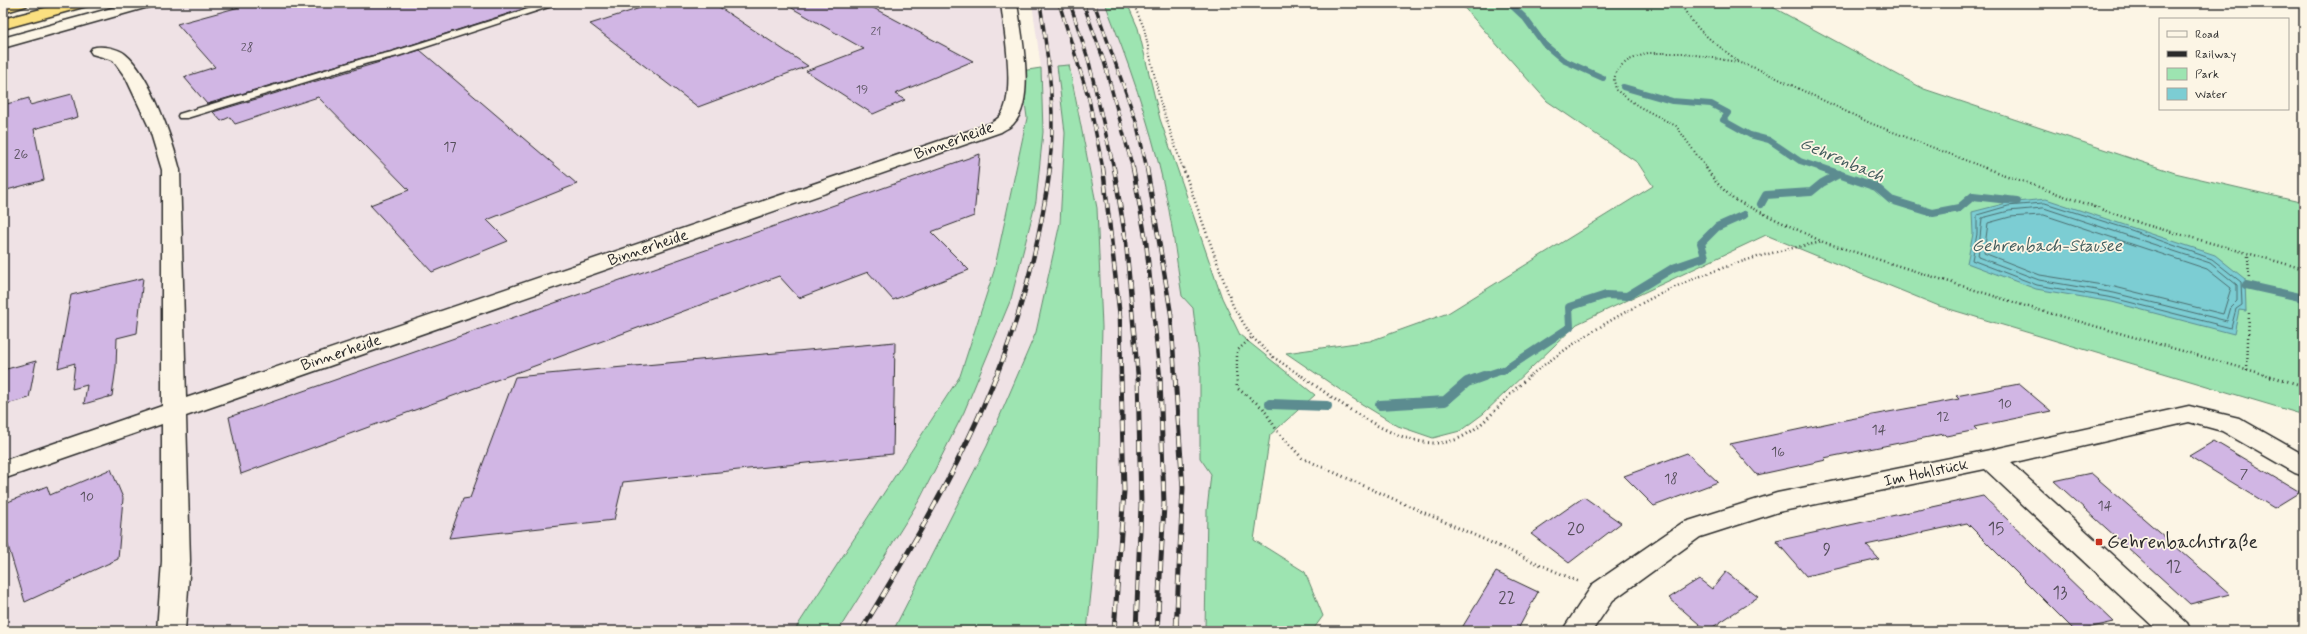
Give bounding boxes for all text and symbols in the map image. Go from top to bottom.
legend [2159,18,2289,110]
house number: 21 [870,24,882,40]
text: Road [2195,27,2219,43]
house number: 28 [241,40,253,56]
text: Railway [2195,47,2237,63]
text: Park [2195,67,2219,83]
house number: 19 [856,82,868,98]
text: Water [2195,87,2227,103]
street label: Binnerheide [911,117,997,165]
water label: Gehrenbach [1796,132,1888,188]
house number: 17 [443,138,457,156]
house number: 26 [14,145,29,163]
street label: Binnerheide [605,224,691,272]
water label: Gehrenbach-Stausee [1972,235,2123,257]
street label: Binnerheide [298,329,384,377]
house number: 10 [1998,395,2012,413]
house number: 12 [1936,408,1950,426]
house number: 14 [1872,421,1887,439]
house number: 16 [1771,443,1785,461]
street label: Im Hohlstück [1882,454,1970,492]
house number: 7 [2240,465,2249,483]
house number: 18 [1664,470,1678,488]
house number: 10 [80,488,94,506]
house number: 14 [2098,497,2113,515]
house number: 20 [1567,518,1585,540]
house number: 15 [1988,518,2004,540]
place label: Gehrenbachstraße [2107,530,2258,555]
marker: Gehrenbachstraße [2094,537,2104,547]
house number: 9 [1823,539,1831,561]
house number: 12 [2166,556,2182,578]
house number: 13 [2053,582,2067,604]
house number: 22 [1498,587,1516,609]

